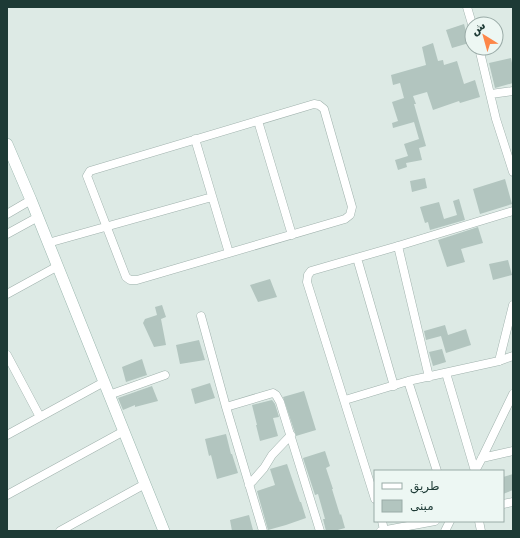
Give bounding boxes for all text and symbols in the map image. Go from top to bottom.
north arrow [464,16,504,56]
text: ش [468,19,488,38]
legend [374,470,504,522]
text: طريق [410,479,440,494]
text: مبنى [410,499,434,513]

